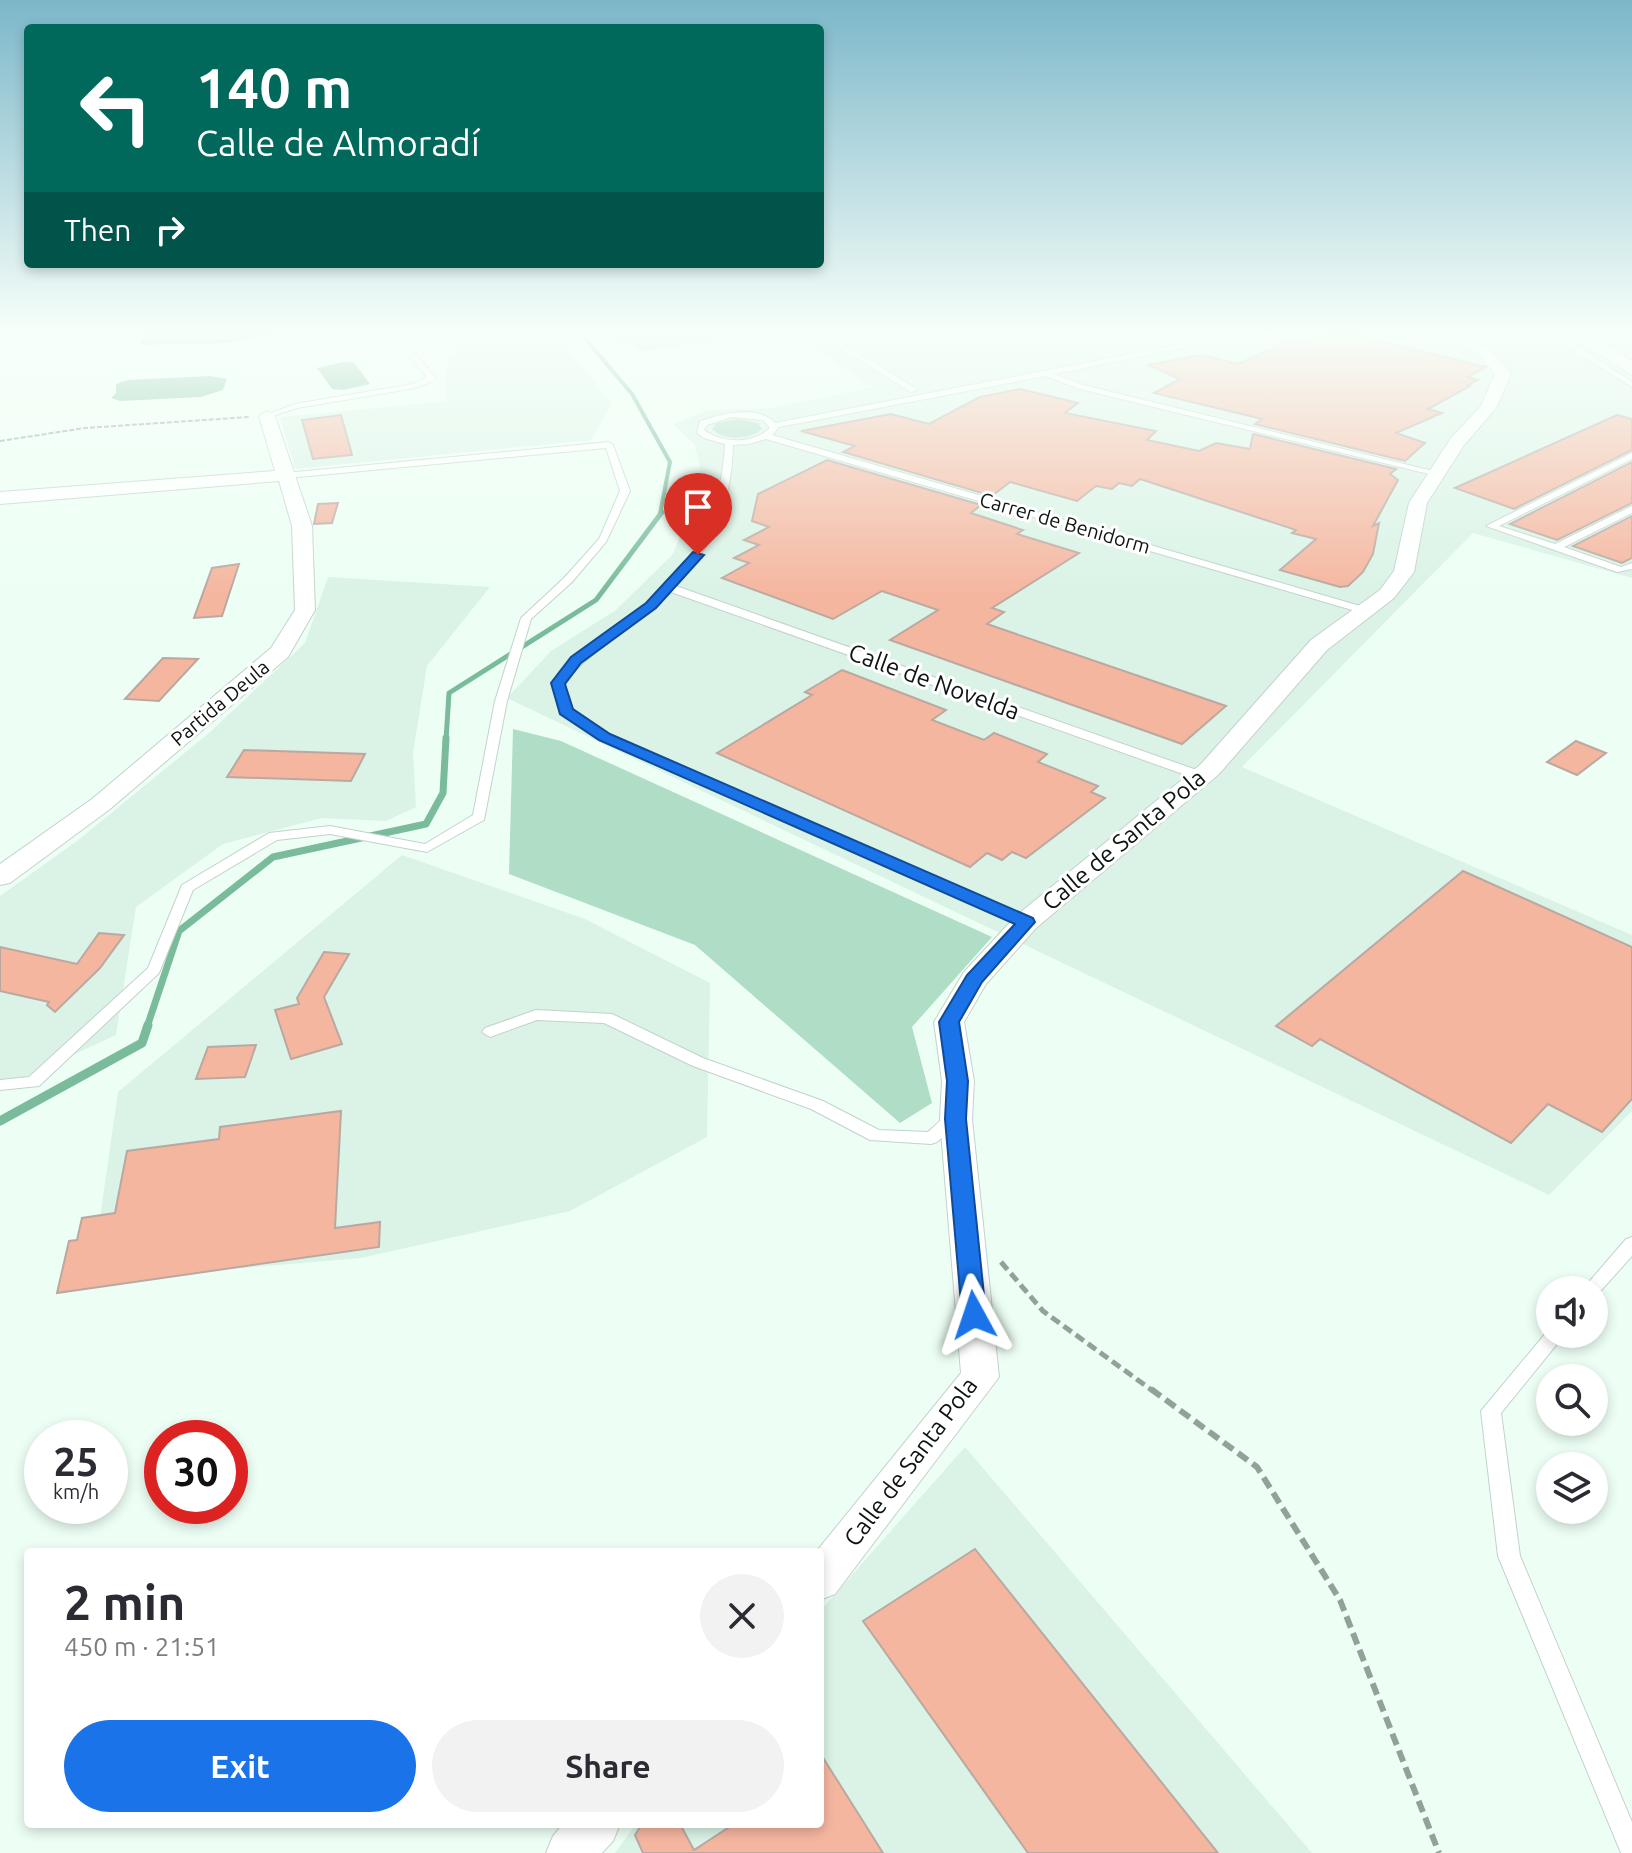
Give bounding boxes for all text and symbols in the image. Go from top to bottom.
icon: left [64,56,168,160]
text: 140 m [196,56,352,119]
text: Calle de Almoradí [196,122,480,163]
icon: right [148,208,192,252]
text: Then [64,213,132,247]
pin [664,473,732,555]
icon: arrive [676,485,720,529]
street label: Carrer de Benidorm [977,487,1153,558]
street label: Calle de Novelda [845,638,1023,725]
street label: Partida Deula [166,655,273,750]
street label: Calle de Santa Pola [1037,764,1210,915]
position arrow [932,1273,1016,1357]
map controls [1536,1276,1608,1524]
button: sound [1536,1276,1608,1348]
button: search [1536,1364,1608,1436]
street label: Calle de Santa Pola [838,1372,983,1551]
speed limit sign: 30 [144,1420,248,1524]
text: 25 [53,1439,99,1484]
button: layers [1536,1452,1608,1524]
text: km/h [53,1480,99,1503]
button: close [700,1574,784,1658]
text: 2 min [64,1575,185,1629]
text: 450 m · 21:51 [64,1632,220,1661]
button: Exit [64,1720,416,1812]
button: Share [432,1720,784,1812]

